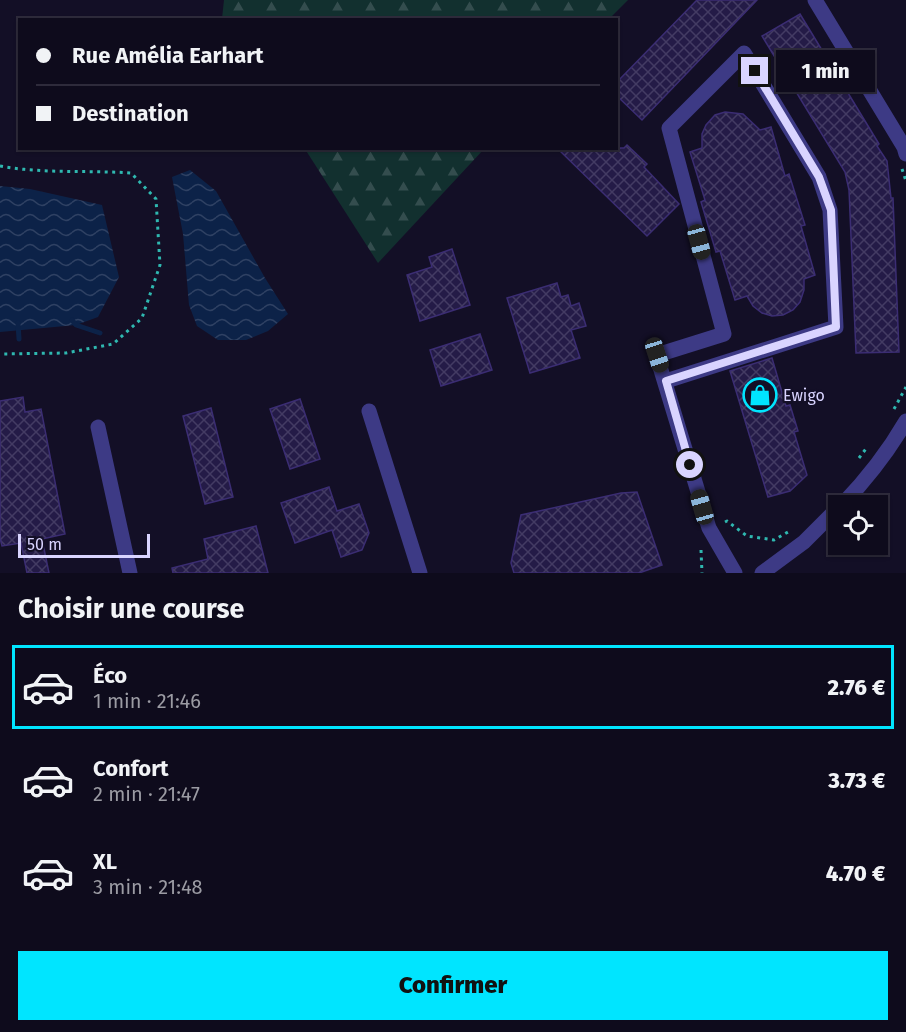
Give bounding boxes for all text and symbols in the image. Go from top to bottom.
text: Rue Amélia Earhart [72,42,264,69]
callout: 1 min [776,50,875,92]
route end [741,57,768,84]
text: 1 min [802,59,849,83]
text: Destination [72,100,189,127]
car [686,222,712,262]
car [643,335,671,375]
shop icon: Ewigo [742,377,778,413]
place label: Ewigo [783,386,825,405]
route start [676,451,703,478]
car [688,487,716,527]
map controls [828,495,888,555]
button: locate [828,495,888,555]
scale bar [18,531,150,558]
text: 50 m [27,535,62,554]
text: Choisir une course [18,593,244,625]
icon: car [21,660,75,714]
text: Éco [93,662,127,689]
text: 2.76 € [827,674,885,701]
text: 1 min · 21:46 [93,689,201,713]
icon: car [21,753,75,807]
text: Confort [93,755,169,782]
text: 3.73 € [828,767,885,794]
text: 2 min · 21:47 [93,782,200,806]
icon: car [21,846,75,900]
text: XL [93,848,117,875]
text: 4.70 € [826,860,885,887]
text: 3 min · 21:48 [93,875,203,899]
button: Confirmer [18,951,888,1020]

